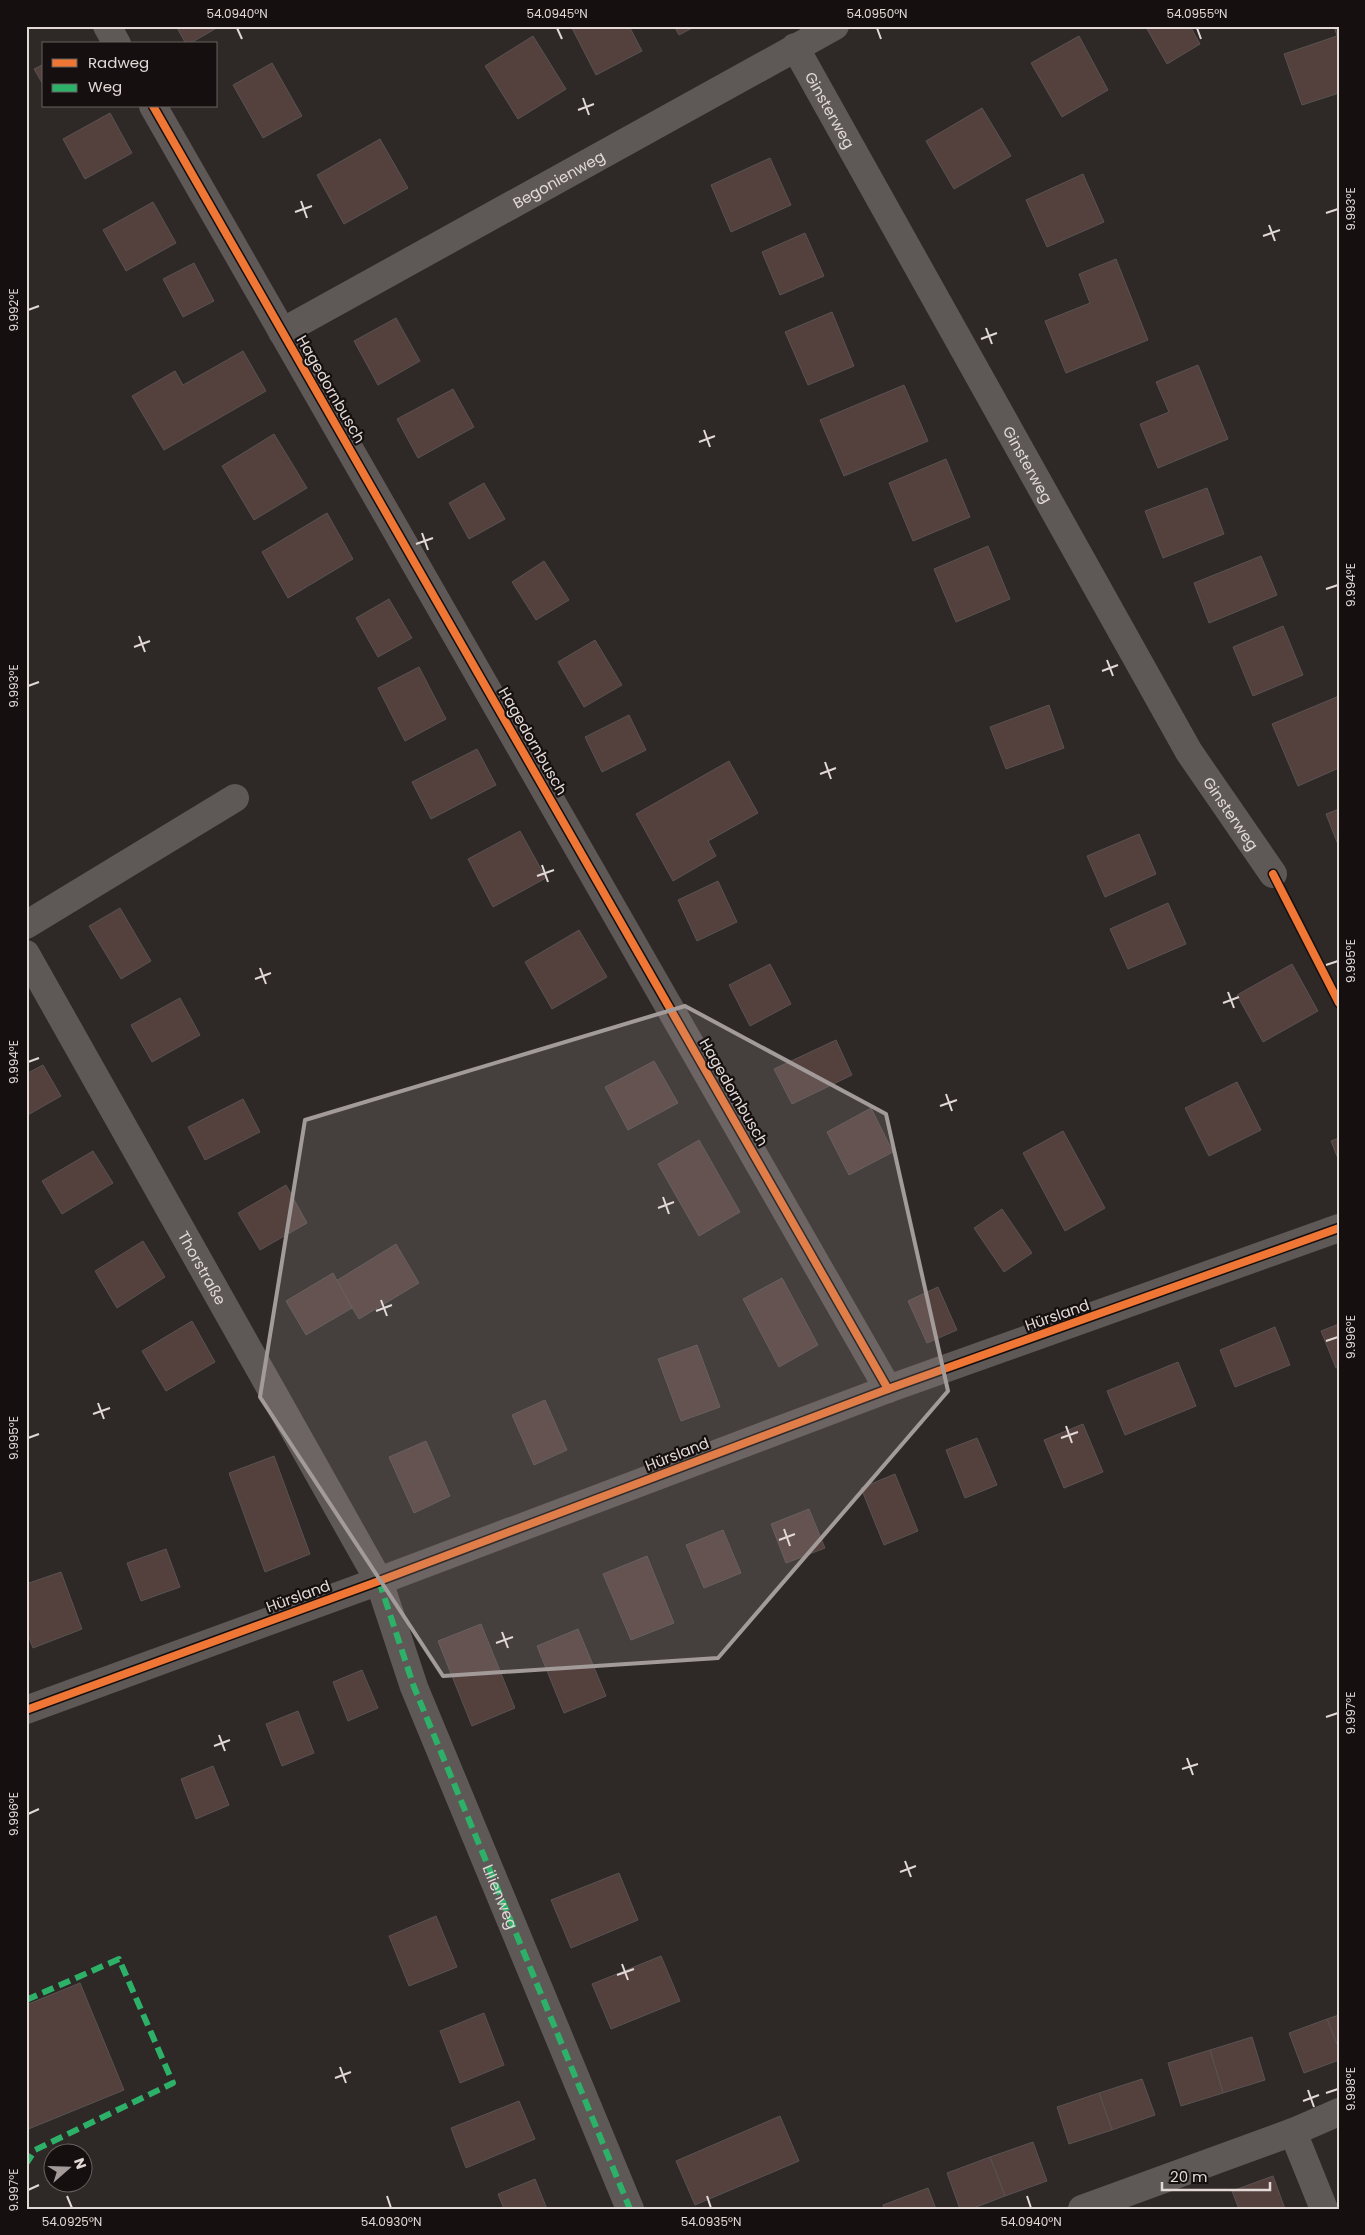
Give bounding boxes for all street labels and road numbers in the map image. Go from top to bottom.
street label: Ginsterweg [800,68,860,152]
street label: Begonienweg [509,145,608,213]
street label: Hagedornbusch [292,331,370,447]
street label: Ginsterweg [998,422,1058,506]
street label: Hagedornbusch [494,683,572,799]
street label: Ginsterweg [1198,772,1264,854]
street label: Hagedornbusch [695,1034,773,1150]
street label: Thorstraße [173,1227,232,1308]
street label: Hürsland [1022,1294,1092,1336]
street label: Hürsland [642,1432,712,1476]
street label: Hürsland [263,1575,333,1617]
street label: Lilienweg [478,1861,523,1932]

